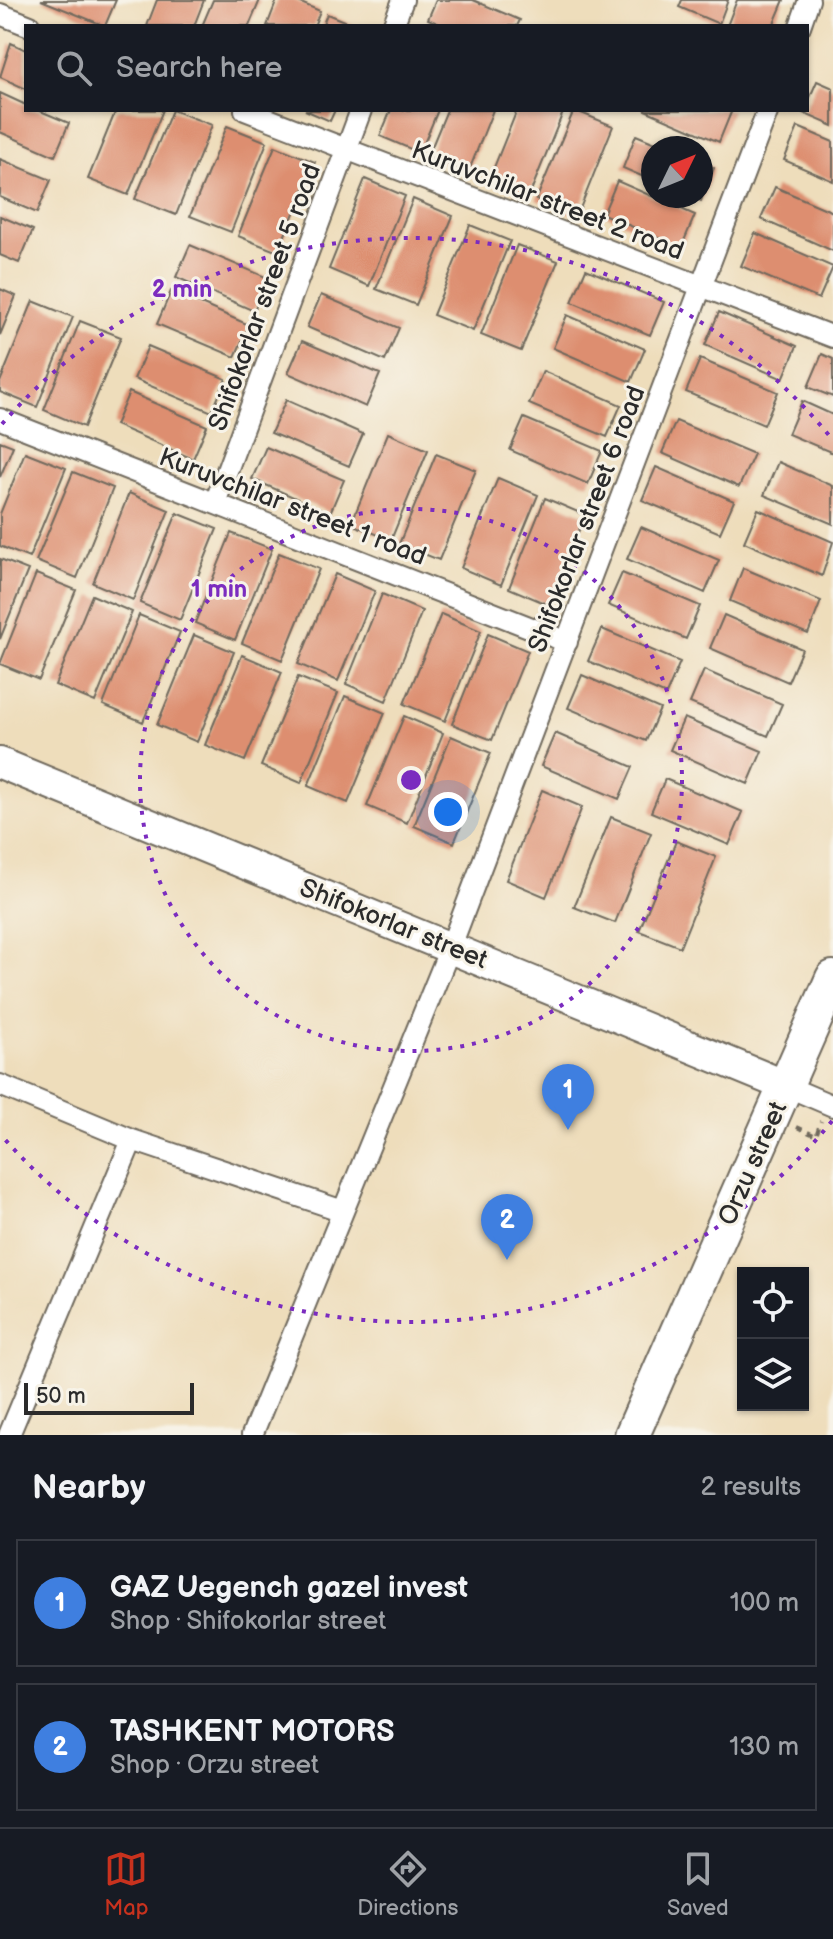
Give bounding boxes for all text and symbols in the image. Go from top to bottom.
search box [24,24,809,112]
icon: search [52,46,96,90]
text: Search here [116,50,282,86]
street label: Kuruvchilar street 2 road [407,135,688,268]
north arrow [641,136,713,208]
street label: Shifokorlar street 5 road [203,160,328,435]
text: 2 min [152,275,212,304]
street label: Shifokorlar street 6 road [522,382,653,657]
street label: Kuruvchilar street 1 road [154,442,430,573]
text: 1 min [191,575,247,604]
centre of rings [397,766,425,794]
your location [428,792,468,832]
street label: Shifokorlar street [295,873,492,976]
pin: 1 [542,1064,594,1130]
street label: Orzu street [712,1097,794,1230]
pin: 2 [481,1194,533,1260]
map controls [737,1267,809,1411]
button: locate [737,1267,809,1339]
button: layers [737,1339,809,1411]
scale bar [24,1379,194,1415]
text: 50 m [36,1383,86,1410]
text: Nearby [32,1467,146,1508]
text: 2 results [701,1472,801,1503]
text: GAZ Uegench gazel invest [110,1570,468,1606]
text: 1 [55,1588,65,1619]
text: 100 m [730,1588,799,1619]
text: Shop · Shifokorlar street [110,1606,386,1637]
text: TASHKENT MOTORS [110,1714,395,1750]
text: 2 [52,1732,68,1763]
text: 130 m [729,1732,799,1763]
text: Shop · Orzu street [110,1750,319,1781]
tab: Map [104,1847,149,1922]
tab: Directions [357,1847,458,1922]
tab: Saved [667,1847,729,1922]

